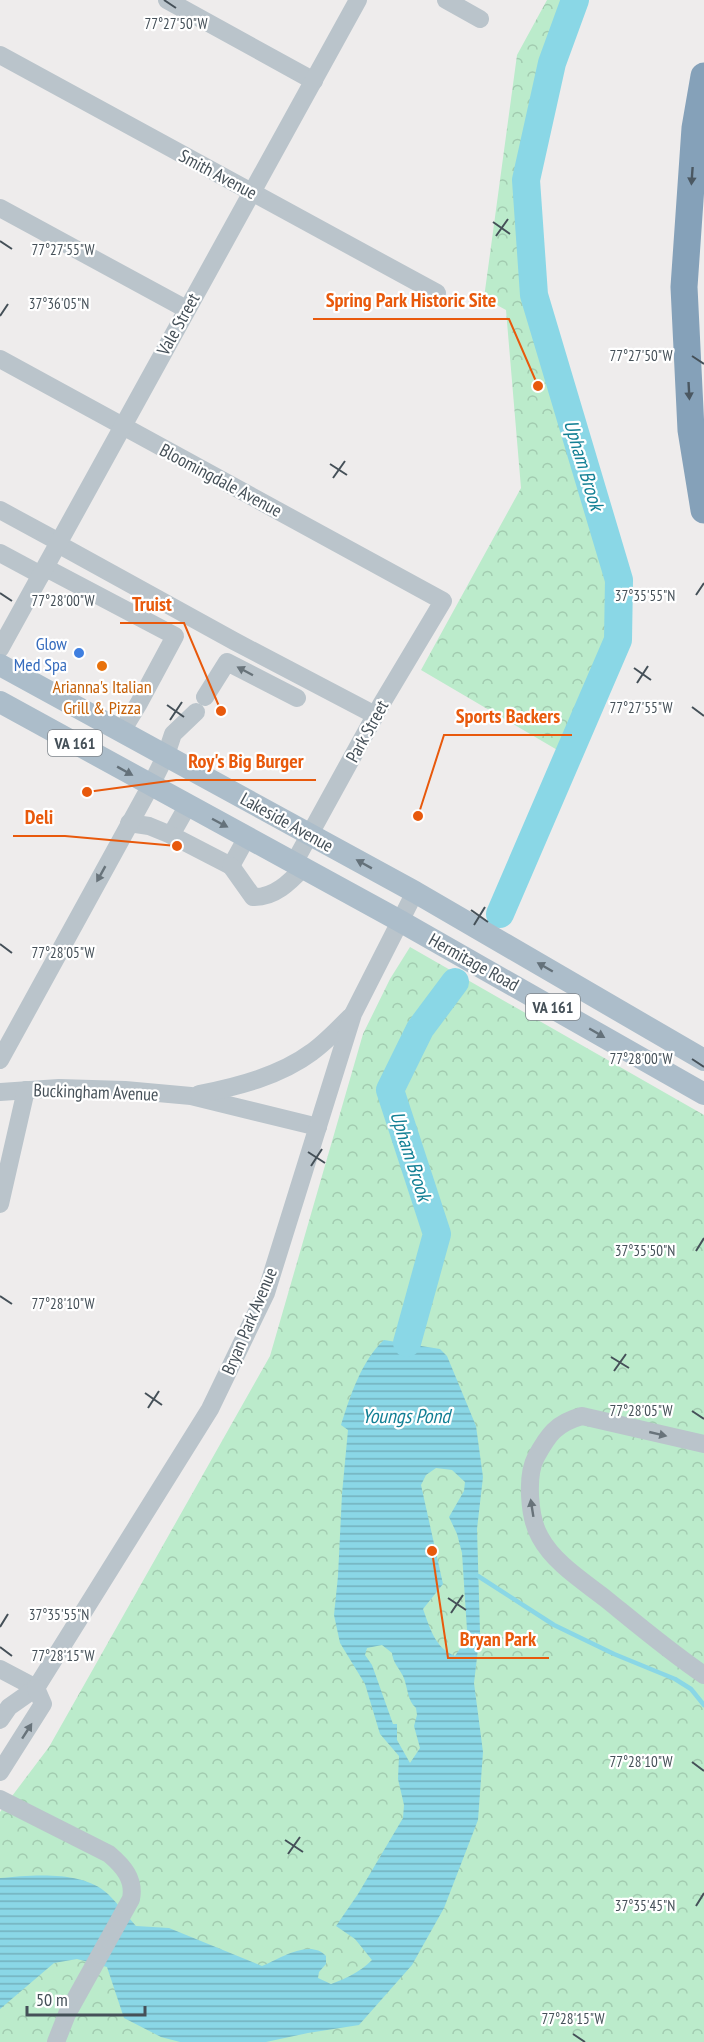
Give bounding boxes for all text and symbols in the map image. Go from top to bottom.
text: 77°27'50"W [144,14,208,33]
street label: Smith Avenue [175,144,261,204]
one-way arrow [687,166,697,185]
text: 77°27'55"W [31,240,95,259]
callout: Spring Park Historic Site [313,281,509,319]
text: Spring Park Historic Site [326,287,496,313]
street label: Vale Street [151,289,204,360]
text: 37°36'05"N [29,294,89,313]
text: 77°27'50"W [609,346,673,365]
one-way arrow [684,382,693,401]
water label: Upham Brook [558,417,611,515]
street label: Bloomingdale Avenue [156,438,286,522]
callout: Truist [120,585,184,623]
text: 37°35'55"N [615,586,675,605]
text: 77°28'00"W [31,591,95,610]
text: Truist [132,591,172,617]
place label: Glow Med Spa [14,632,67,676]
marker: Glow Med Spa [72,646,86,660]
marker: Arianna's Italian Grill & Pizza [95,659,109,673]
one-way arrow [236,667,254,677]
place label: Arianna's Italian Grill & Pizza [52,675,152,719]
street label: Park Street [341,696,393,766]
callout: Sports Backers [444,697,572,735]
text: 77°27'55"W [609,698,673,717]
text: Sports Backers [456,703,560,729]
road number: VA 161 [48,730,102,756]
callout: Roy's Big Burger [176,742,316,780]
text: Roy's Big Burger [188,748,304,774]
one-way arrow [117,765,133,776]
street label: Lakeside Avenue [236,787,338,857]
callout: Deli [13,798,65,836]
text: Deli [25,804,53,830]
one-way arrow [212,818,229,828]
one-way arrow [355,859,372,869]
one-way arrow [96,866,106,883]
street label: Hermitage Road [425,928,523,996]
text: 77°28'05"W [31,943,95,962]
one-way arrow [536,962,553,972]
road number: VA 161 [526,994,580,1020]
one-way arrow [589,1027,606,1037]
text: 77°28'00"W [609,1049,673,1068]
street label: Buckingham Avenue [33,1078,159,1106]
water label: Upham Brook [384,1108,438,1206]
text: 37°35'50"N [615,1241,675,1260]
street label: Bryan Park Avenue [216,1264,282,1378]
text: 77°28'10"W [31,1294,95,1313]
text: 77°28'05"W [609,1401,673,1420]
water label: Youngs Pond [362,1403,452,1429]
one-way arrow [649,1430,668,1439]
one-way arrow [528,1498,537,1517]
text: 37°35'55"N [29,1605,89,1624]
callout: Bryan Park [448,1620,549,1658]
text: Bryan Park [460,1626,537,1652]
text: 77°28'15"W [31,1646,95,1665]
one-way arrow [21,1723,32,1740]
text: 77°28'10"W [609,1752,673,1771]
text: 37°35'45"N [615,1896,675,1915]
scale bar [27,1979,146,2017]
text: 50 m [36,1988,68,2011]
text: 77°28'15"W [541,2009,605,2028]

